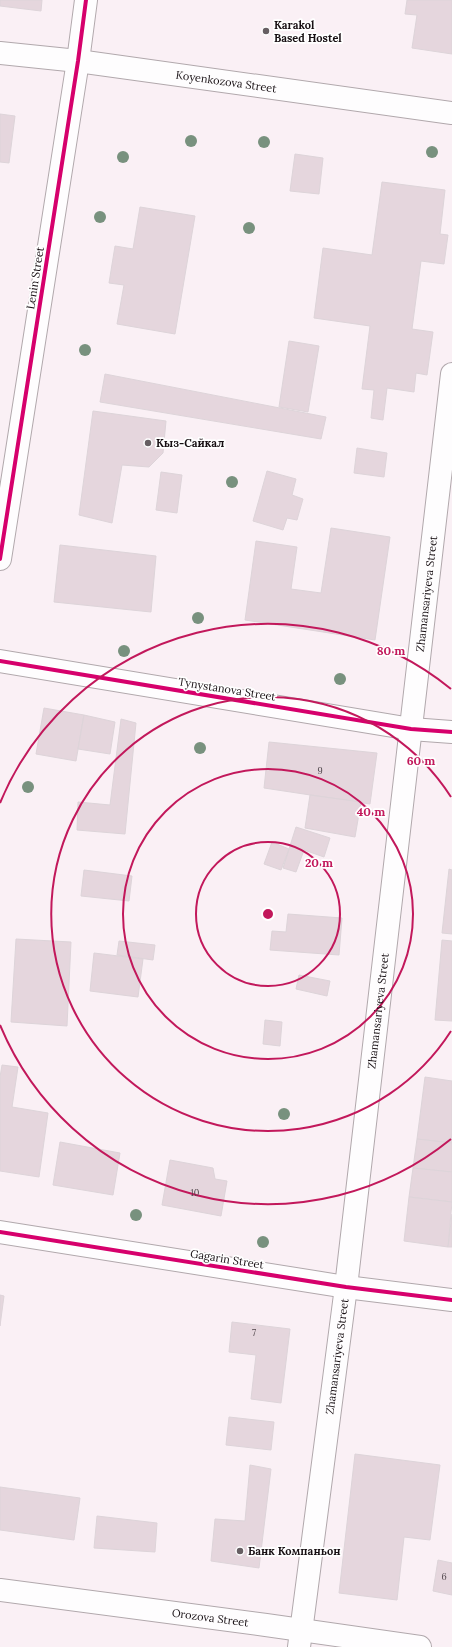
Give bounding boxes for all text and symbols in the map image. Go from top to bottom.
place label: Karakol Based Hostel [274,18,342,45]
marker: Karakol Based Hostel [261,26,271,36]
street label: Koyenkozova Street [175,68,278,96]
street label: Lenin Street [23,245,47,310]
place label: Кыз-Сайкал [156,436,224,450]
marker: Кыз-Сайкал [143,438,153,448]
street label: Zhamansariyeva Street [413,534,440,652]
text: 80 m [377,643,405,658]
street label: Tynystanova Street [177,674,277,704]
text: 60 m [407,753,435,768]
house number: 9 [317,765,323,776]
text: 40 m [357,804,385,819]
text: 20 m [305,855,333,870]
centre of rings [261,907,275,921]
street label: Zhamansariyeva Street [364,951,392,1070]
house number: 10 [191,1187,200,1198]
street label: Gagarin Street [189,1246,266,1272]
street label: Zhamansariyeva Street [322,1297,352,1415]
house number: 7 [252,1327,256,1338]
place label: Банк Компаньон [248,1544,341,1558]
marker: Банк Компаньон [235,1546,245,1556]
house number: 6 [441,1571,447,1582]
street label: Orozova Street [171,1606,250,1630]

